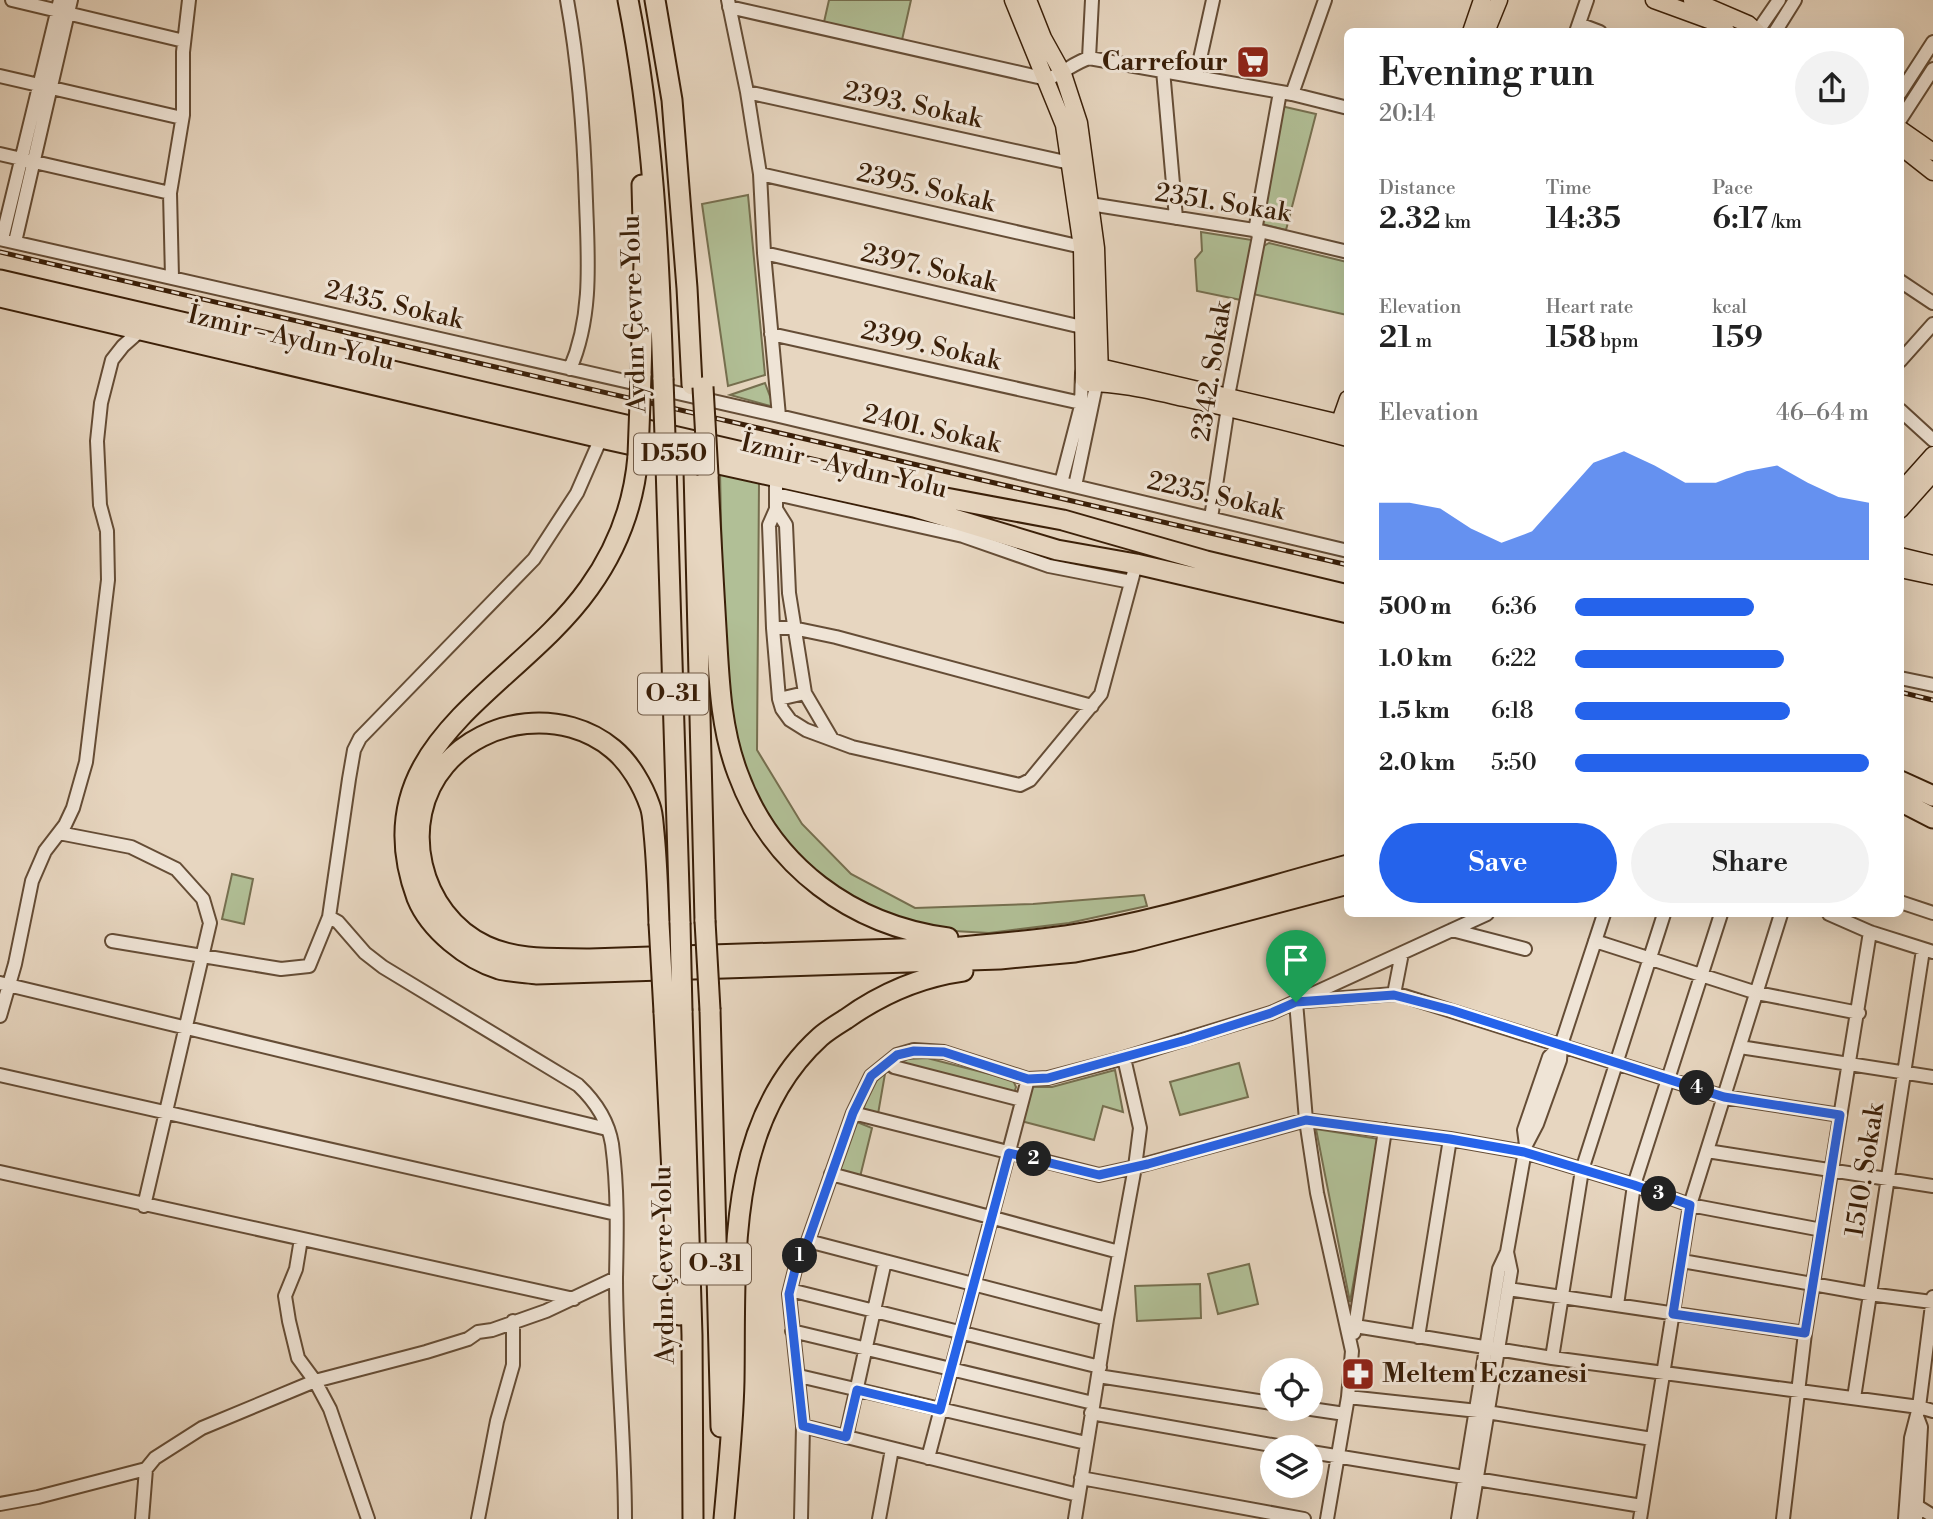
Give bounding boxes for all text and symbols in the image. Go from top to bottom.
supermarket icon: Carrefour [1234,43,1272,81]
place label: Carrefour [1102,46,1228,78]
text: Evening run [1379,50,1594,97]
button: share [1795,51,1869,125]
street label: 2393. Sokak [841,75,987,136]
text: 20:14 [1379,100,1435,128]
street label: 2395. Sokak [854,157,1000,220]
street label: 2351. Sokak [1153,176,1295,230]
text: Distance [1379,176,1456,200]
text: Time [1546,176,1591,200]
text: Pace [1712,176,1753,200]
text: 2.32 [1379,200,1441,238]
text: 14:35 [1546,200,1621,238]
text: 6:17 [1712,200,1768,238]
text: km [1441,210,1471,234]
text: /km [1768,210,1802,234]
street label: Aydın Çevre Yolu [615,214,653,415]
street label: 2397. Sokak [858,237,1002,300]
street label: 2435. Sokak [322,274,468,337]
text: Elevation [1379,295,1461,319]
text: Heart rate [1546,295,1633,319]
text: kcal [1712,295,1747,319]
street label: 2342. Sokak [1185,297,1239,444]
street label: İzmir - Aydın Yolu [185,298,398,377]
street label: 2399. Sokak [858,314,1005,378]
text: 21 [1379,319,1412,357]
text: 158 [1546,319,1596,357]
text: 159 [1712,319,1763,357]
text: m [1412,329,1432,353]
text: bpm [1596,329,1639,353]
street label: 2401. Sokak [860,398,1005,461]
text: Elevation [1379,399,1479,427]
text: 46–64 m [1776,399,1869,427]
street label: İzmir - Aydın Yolu [738,426,951,505]
road number: D550 [634,434,714,475]
street label: 2235. Sokak [1144,465,1289,528]
text: 500 m [1379,593,1451,621]
text: 6:36 [1491,593,1537,621]
text: 1.0 km [1379,645,1452,673]
text: 6:22 [1491,645,1536,673]
road number: O-31 [638,674,708,714]
text: 1.5 km [1379,697,1450,725]
text: 6:18 [1491,697,1534,725]
text: 2.0 km [1379,749,1455,777]
text: 5:50 [1491,749,1537,777]
button: Save [1379,823,1617,903]
button: Share [1631,823,1869,903]
pin [1266,930,1326,1002]
icon: arrive [1277,941,1315,979]
pin: 4 [1680,1070,1714,1106]
text: 4 [1690,1075,1703,1099]
street label: 1510. Sokak [1839,1099,1892,1239]
pin: 2 [1016,1142,1052,1176]
text: 2 [1028,1146,1039,1170]
street label: Aydın Çevre Yolu [646,1165,682,1365]
pin: 3 [1642,1176,1676,1212]
text: 3 [1653,1181,1664,1205]
pin: 1 [782,1238,818,1274]
text: 1 [795,1243,804,1267]
road number: O-31 [681,1244,751,1284]
pharmacy icon: Meltem Eczanesi [1339,1355,1377,1393]
map controls [1260,1358,1323,1498]
button: locate [1260,1358,1323,1421]
place label: Meltem Eczanesi [1382,1358,1587,1390]
button: layers [1260,1435,1323,1498]

